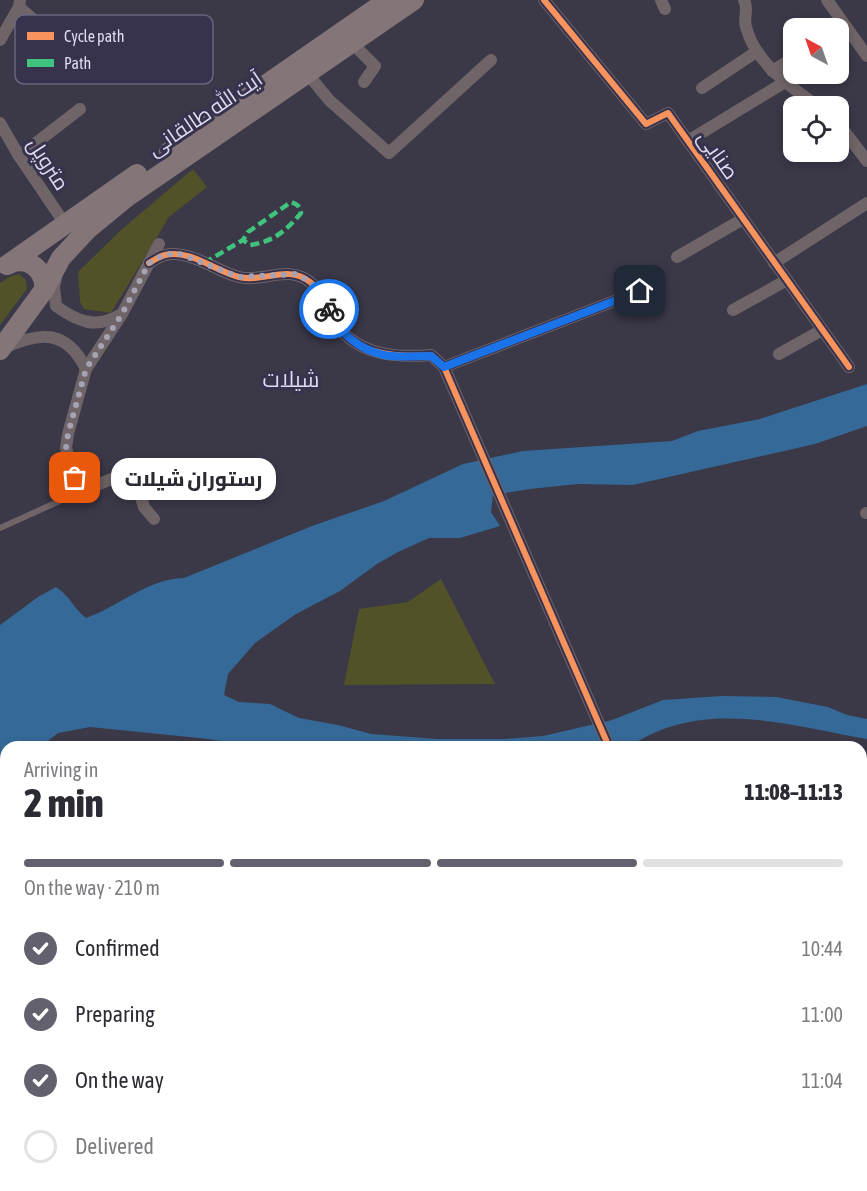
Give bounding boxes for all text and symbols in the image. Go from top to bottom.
legend [15,15,213,84]
north arrow [783,18,849,84]
map controls [783,18,849,162]
text: Cycle path [64,27,124,46]
text: Path [64,54,91,72]
street label: آیت الله طالقانی [142,65,268,162]
button: locate [783,96,849,162]
street label: صنایی [692,126,744,184]
street label: متروپل [21,133,75,196]
pin [614,265,665,316]
icon: home [623,274,656,307]
courier [299,279,359,339]
icon: bike [313,293,346,326]
district label: شیلات [263,366,319,392]
pin [49,452,100,503]
callout: رستوران شیلات [111,457,276,499]
icon: bag [58,461,91,494]
text: رستوران شیلات [125,467,262,490]
text: Arriving in [24,758,98,781]
text: 11:08–11:13 [744,779,843,805]
text: 2 min [24,781,104,825]
text: On the way · 210 m [24,876,160,899]
icon: check [24,932,57,965]
text: Confirmed [75,935,160,961]
text: 10:44 [801,937,843,960]
icon: check [24,998,57,1031]
text: Preparing [75,1001,155,1027]
text: 11:00 [801,1003,843,1026]
icon: check [24,1064,57,1097]
text: On the way [75,1067,164,1093]
text: 11:04 [801,1069,843,1092]
text: Delivered [75,1133,154,1159]

